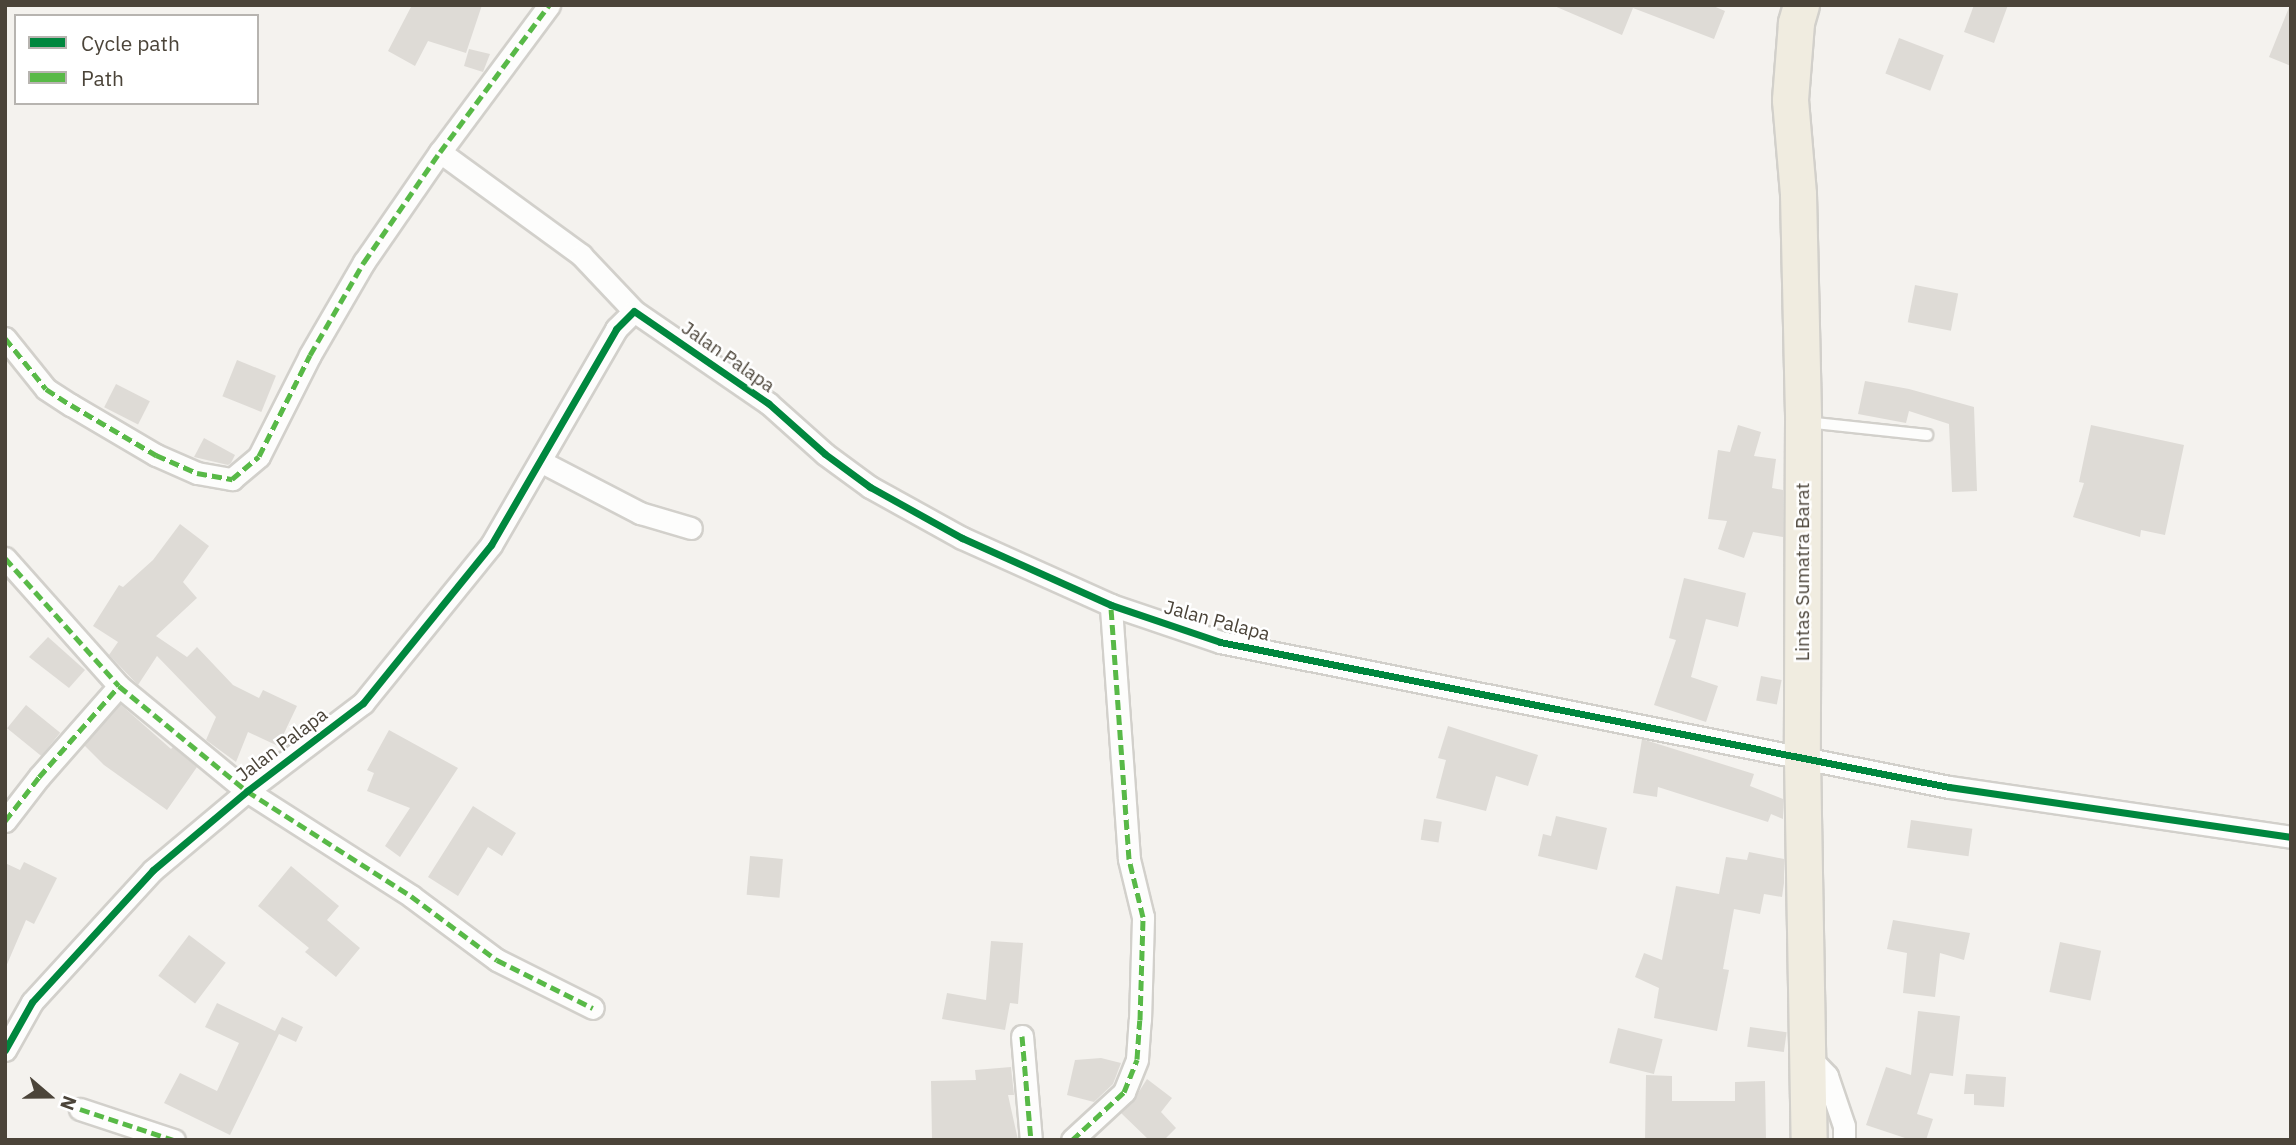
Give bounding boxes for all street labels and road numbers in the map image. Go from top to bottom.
street label: Jalan Palapa [677,317,779,397]
street label: Lintas Sumatra Barat [1792,483,1814,661]
street label: Jalan Palapa [1162,596,1272,646]
street label: Jalan Palapa [232,703,332,787]

